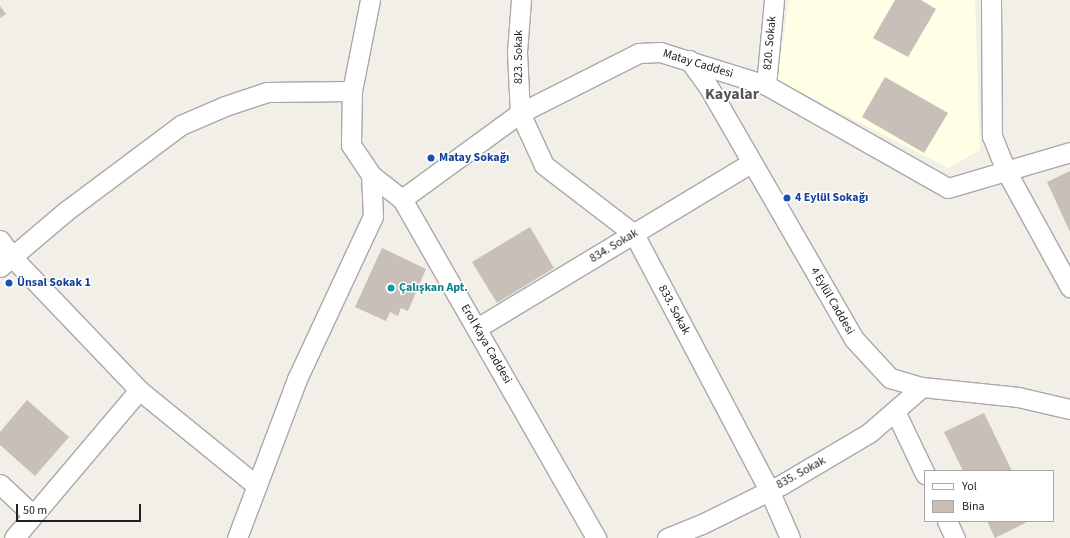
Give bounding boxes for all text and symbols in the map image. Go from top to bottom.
street label: 820. Sokak [760,15,780,71]
street label: 823. Sokak [512,30,526,84]
street label: Matay Caddesi [661,46,735,82]
district label: Kayalar [705,84,759,104]
place label: Matay Sokağı [439,151,509,165]
marker: Matay Sokağı [426,153,436,163]
place label: 4 Eylül Sokağı [795,191,868,205]
marker: 4 Eylül Sokağı [782,193,792,203]
street label: 834. Sokak [587,226,641,266]
street label: 4 Eylül Caddesi [807,265,857,337]
place label: Ünsal Sokak 1 [17,276,91,290]
marker: Ünsal Sokak 1 [4,278,14,288]
place label: Çalışkan Apt. [399,281,468,295]
marker: Çalışkan Apt. [386,283,396,293]
street label: 833. Sokak [655,283,693,337]
street label: Erol Kaya Caddesi [457,302,515,386]
street label: 835. Sokak [774,454,828,492]
legend [924,470,1054,522]
text: Yol [962,478,977,495]
scale bar [18,496,143,522]
text: Bina [962,498,985,515]
text: 50 m [23,502,47,519]

